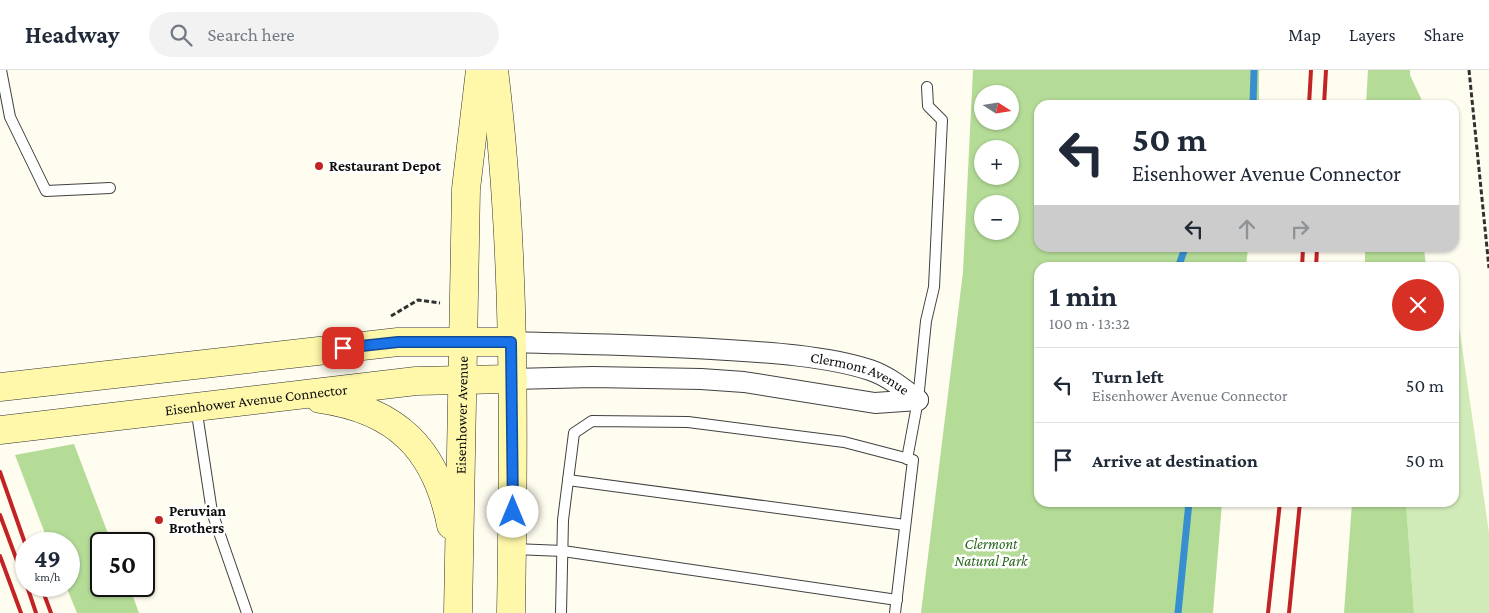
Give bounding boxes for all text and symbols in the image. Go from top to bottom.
search box [149,12,499,57]
text: Headway [25,21,119,48]
icon: search [167,21,195,49]
text: Search here [207,24,295,45]
text: Map [1288,25,1321,45]
text: Layers [1349,25,1396,45]
text: Share [1424,25,1464,45]
north arrow [974,85,1019,130]
map controls [974,85,1019,240]
icon: left [1049,120,1114,185]
text: 50 m [1132,120,1207,159]
button: + [974,140,1019,185]
place label: Restaurant Depot [329,158,441,174]
marker: Restaurant Depot [313,160,325,172]
text: Eisenhower Avenue Connector [1132,161,1401,186]
button: − [974,195,1019,240]
icon: left [1180,215,1208,243]
icon: ahead [1233,215,1261,243]
icon: right [1286,215,1314,243]
text: 1 min [1049,279,1117,312]
button: close [1392,279,1444,331]
text: 100 m · 13:32 [1049,315,1130,332]
pin [322,327,364,369]
icon: arrive [329,334,357,362]
street label: Clermont Avenue [809,349,913,398]
street label: Eisenhower Avenue [453,355,471,474]
text: Turn left [1092,366,1164,387]
icon: left [1049,371,1077,399]
text: 50 m [1405,375,1444,396]
street label: Eisenhower Avenue Connector [164,381,349,419]
text: Eisenhower Avenue Connector [1092,387,1288,404]
icon: arrive [1049,446,1077,474]
text: Arrive at destination [1092,450,1258,471]
text: 50 m [1405,450,1444,471]
position arrow [486,485,538,537]
place label: Peruvian Brothers [169,503,227,536]
marker: Peruvian Brothers [153,514,165,526]
speed limit sign: 50 [90,532,155,597]
park label: Clermont Natural Park [954,536,1029,569]
text: 49 [34,545,61,572]
text: km/h [35,570,60,584]

